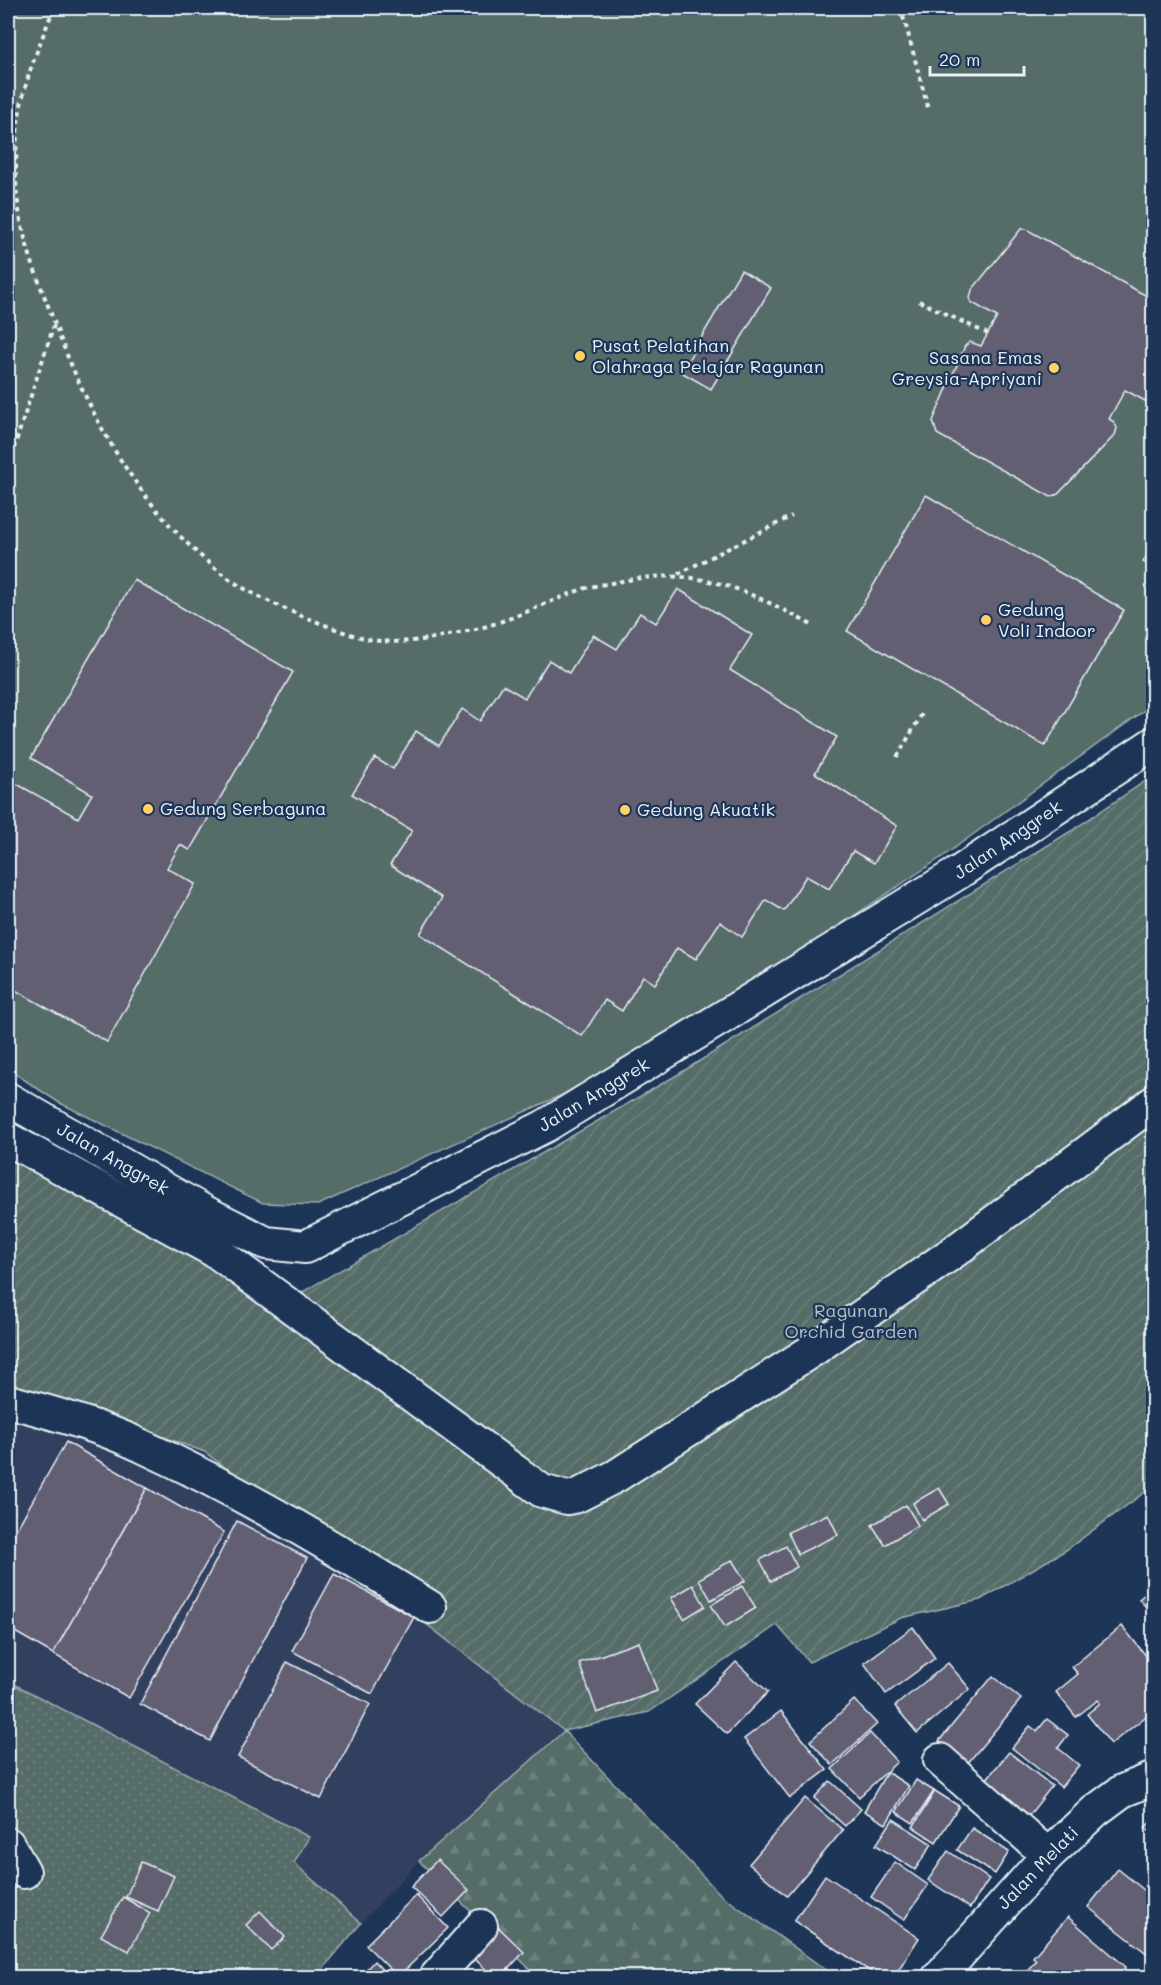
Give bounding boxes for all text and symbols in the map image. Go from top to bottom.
scale bar [930,39,1024,77]
text: 20 m [939,47,980,71]
place label: Pusat Pelatihan Olahraga Pelajar Ragunan [592,333,824,378]
place label: Sasana Emas Greysia-Apriyani [892,345,1042,390]
marker: Pusat Pelatihan Olahraga Pelajar Ragunan [573,349,587,363]
marker: Sasana Emas Greysia-Apriyani [1047,361,1061,375]
place label: Gedung Voli Indoor [998,597,1096,642]
marker: Gedung Voli Indoor [979,613,993,627]
street label: Jalan Anggrek [949,794,1066,884]
place label: Gedung Serbaguna [160,796,326,820]
place label: Gedung Akuatik [637,797,775,821]
marker: Gedung Serbaguna [141,802,155,816]
marker: Gedung Akuatik [618,803,632,817]
street label: Jalan Anggrek [533,1052,653,1137]
street label: Jalan Anggrek [53,1116,174,1200]
park label: Ragunan Orchid Garden [785,1298,917,1343]
street label: Jalan Melati [991,1820,1083,1914]

